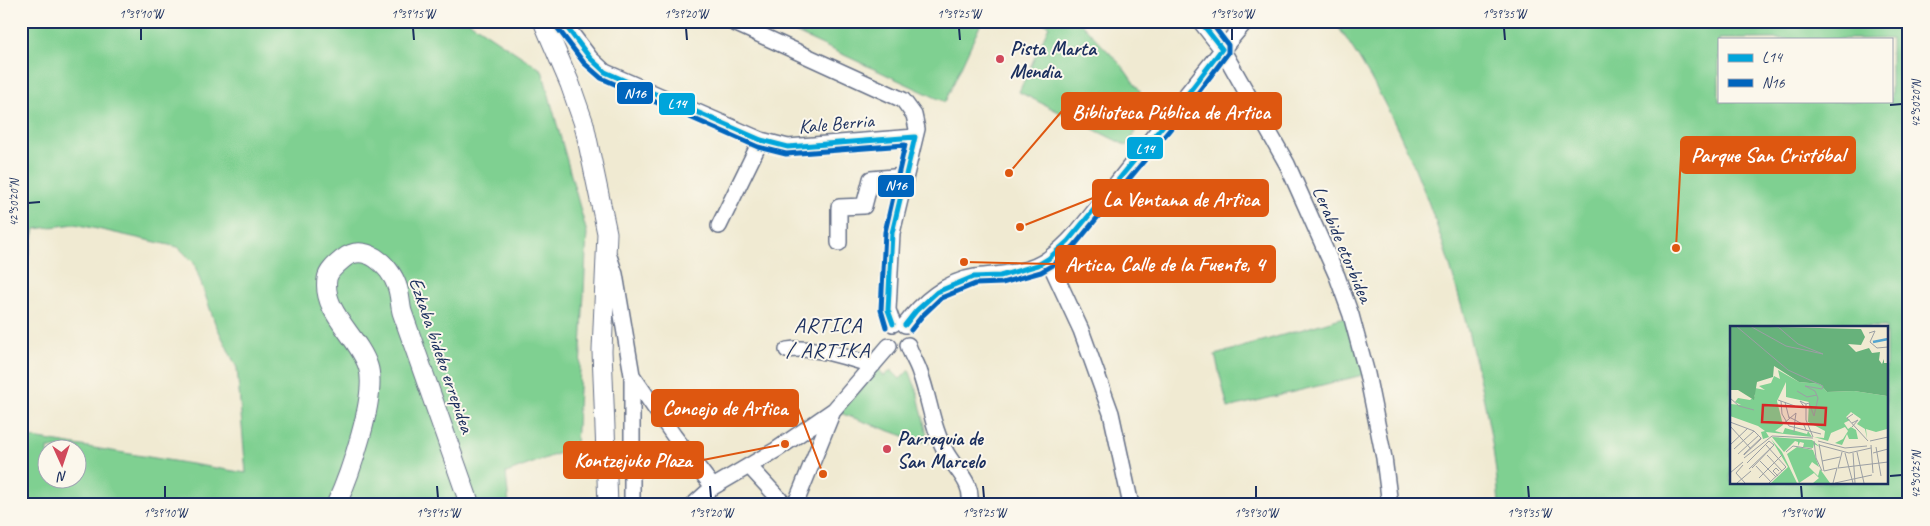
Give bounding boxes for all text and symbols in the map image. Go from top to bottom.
text: 1°39'10"W [119,6,165,22]
text: 1°39'15"W [391,6,437,22]
text: 1°39'20"W [664,6,710,22]
text: 1°39'25"W [937,6,983,22]
text: 1°39'30"W [1210,6,1256,22]
text: 1°39'35"W [1482,6,1528,22]
place label: Pista Marta Mendia [1010,36,1098,84]
legend [1718,38,1892,102]
text: L14 [1762,48,1783,67]
marker: Pista Marta Mendia [994,53,1006,65]
text: N16 [1762,74,1786,93]
text: 42°50'20"N [1908,79,1924,128]
line badge: N16 [616,81,654,105]
text: N16 [624,85,647,102]
line badge: L14 [658,92,696,116]
callout: Biblioteca Pública de Artica [1062,93,1281,129]
text: L14 [668,95,688,112]
text: Biblioteca Pública de Artica [1072,99,1271,125]
street label: Kale Berria [797,108,877,139]
line badge: L14 [1126,136,1164,160]
callout: Parque San Cristóbal [1681,137,1855,173]
text: L14 [1136,140,1156,157]
text: Parque San Cristóbal [1691,142,1849,168]
line badge: N16 [877,174,915,198]
text: N16 [885,177,908,194]
text: 42°50'20"N [6,178,22,227]
callout: La Ventana de Artica [1093,180,1268,216]
street label: Lerabide etorbidea [1307,182,1379,308]
text: La Ventana de Artica [1103,186,1261,212]
callout: Artica, Calle de la Fuente, 4 [1056,246,1275,282]
text: Artica, Calle de la Fuente, 4 [1065,251,1267,277]
street label: Ezkaba bideko errepidea [403,274,480,437]
district label: ARTICA / ARTIKA [786,311,870,364]
inset map [1730,326,1888,484]
callout: Concejo de Artica [652,390,798,426]
text: Concejo de Artica [662,395,790,421]
place label: Parroquia de San Marcelo [897,426,986,474]
north arrow [38,438,88,488]
callout: Kontzejuko Plaza [564,442,703,478]
marker: Parroquia de San Marcelo [881,443,893,455]
text: Kontzejuko Plaza [574,447,694,473]
text: 42°50'25"N [1908,450,1924,499]
text: N [56,468,67,485]
text: 1°39'10"W [143,505,189,521]
text: 1°39'15"W [416,505,462,521]
text: 1°39'20"W [689,505,735,521]
text: 1°39'25"W [962,505,1008,521]
text: 1°39'30"W [1234,505,1280,521]
text: 1°39'35"W [1507,505,1553,521]
text: 1°39'40"W [1780,505,1826,521]

